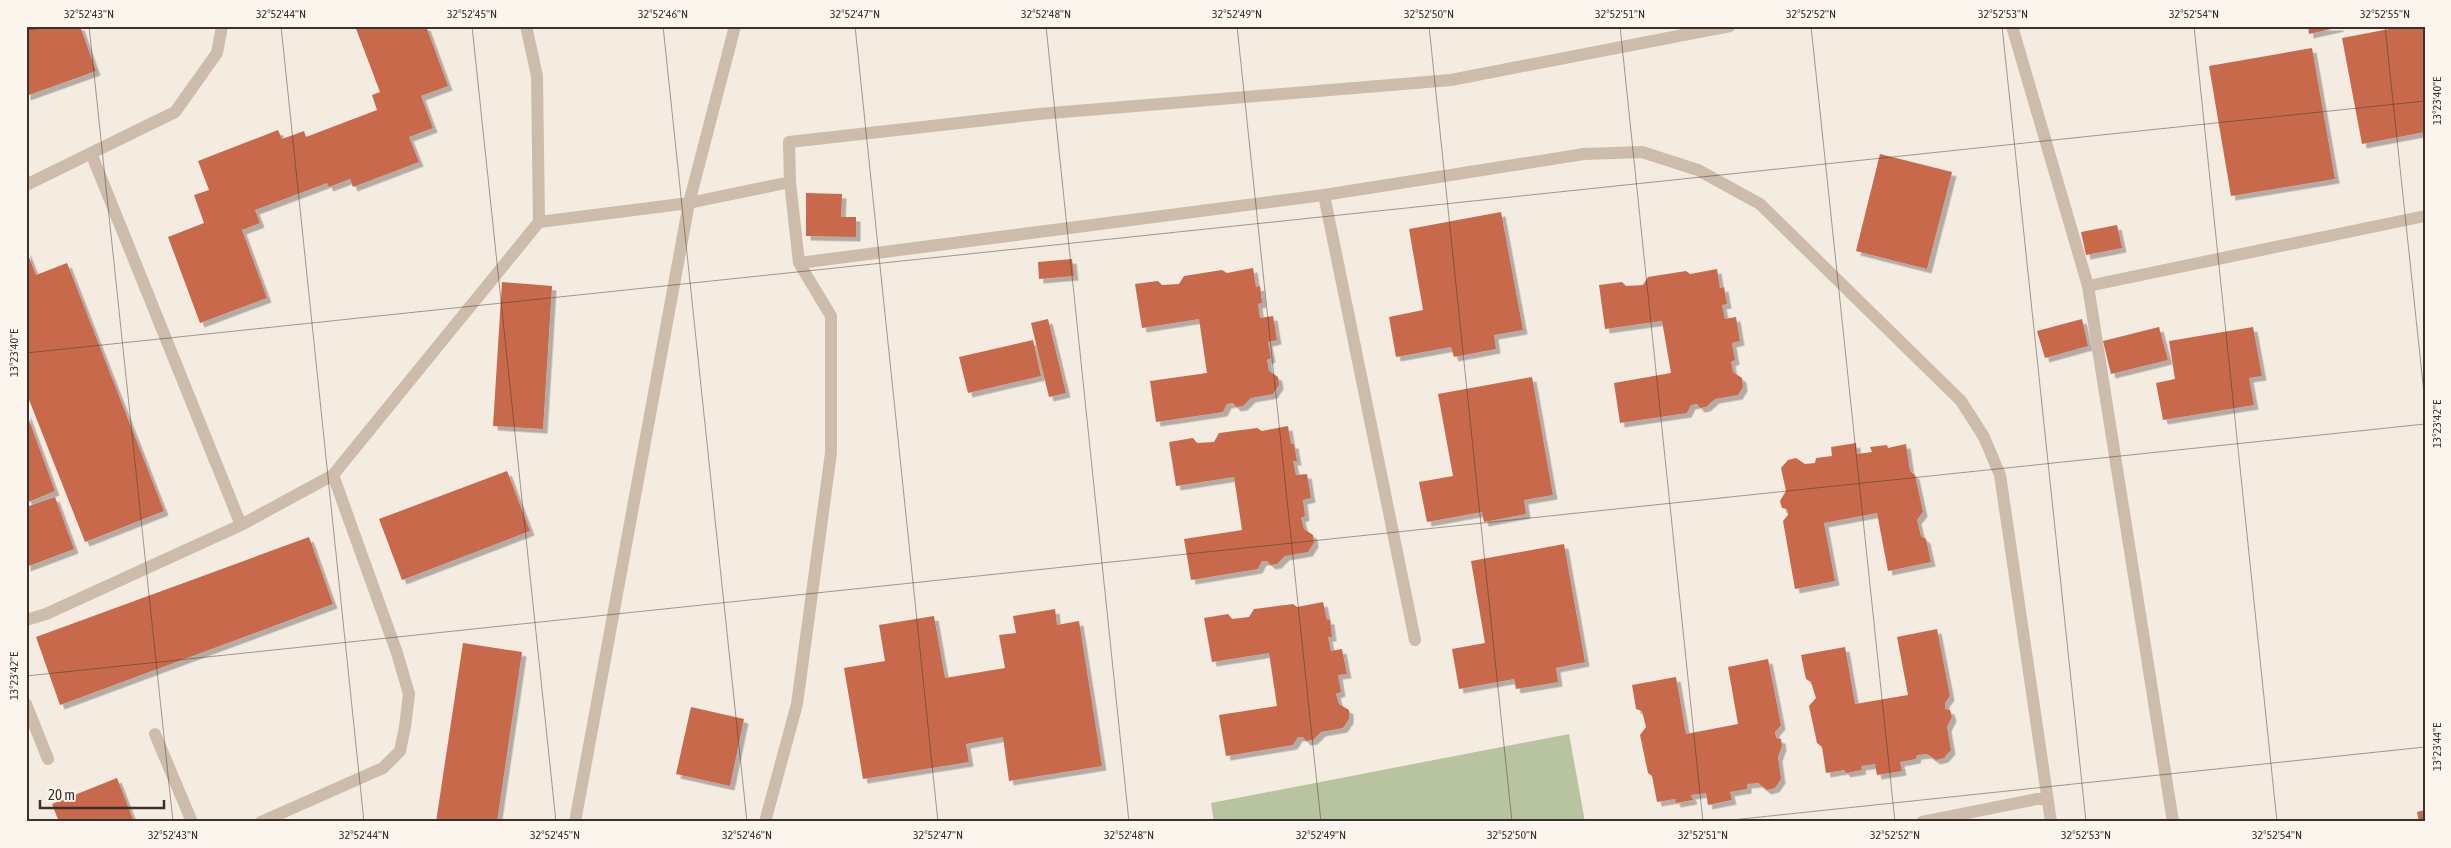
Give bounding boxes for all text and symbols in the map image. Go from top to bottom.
text: 32°52'43"N [64,7,114,21]
text: 32°52'44"N [256,7,306,21]
text: 32°52'45"N [447,7,497,21]
text: 32°52'46"N [638,7,688,21]
text: 32°52'47"N [830,7,880,21]
text: 32°52'48"N [1021,7,1071,21]
text: 32°52'49"N [1212,7,1262,21]
text: 32°52'50"N [1404,7,1454,21]
text: 32°52'51"N [1595,7,1645,21]
text: 32°52'52"N [1786,7,1836,21]
text: 32°52'53"N [1978,7,2028,21]
text: 32°52'54"N [2169,7,2219,21]
text: 32°52'55"N [2360,7,2410,21]
text: 13°23'40"E [2430,77,2444,125]
text: 13°23'40"E [7,329,21,377]
text: 13°23'42"E [2430,400,2444,448]
text: 13°23'42"E [7,652,21,700]
text: 13°23'44"E [2430,723,2444,771]
scale bar [40,778,164,810]
text: 20 m [48,786,75,803]
text: 32°52'43"N [148,828,198,842]
text: 32°52'44"N [339,828,389,842]
text: 32°52'45"N [530,828,580,842]
text: 32°52'46"N [722,828,772,842]
text: 32°52'47"N [913,828,963,842]
text: 32°52'48"N [1104,828,1154,842]
text: 32°52'49"N [1296,828,1346,842]
text: 32°52'50"N [1487,828,1537,842]
text: 32°52'51"N [1678,828,1728,842]
text: 32°52'52"N [1870,828,1920,842]
text: 32°52'53"N [2061,828,2111,842]
text: 32°52'54"N [2252,828,2302,842]

